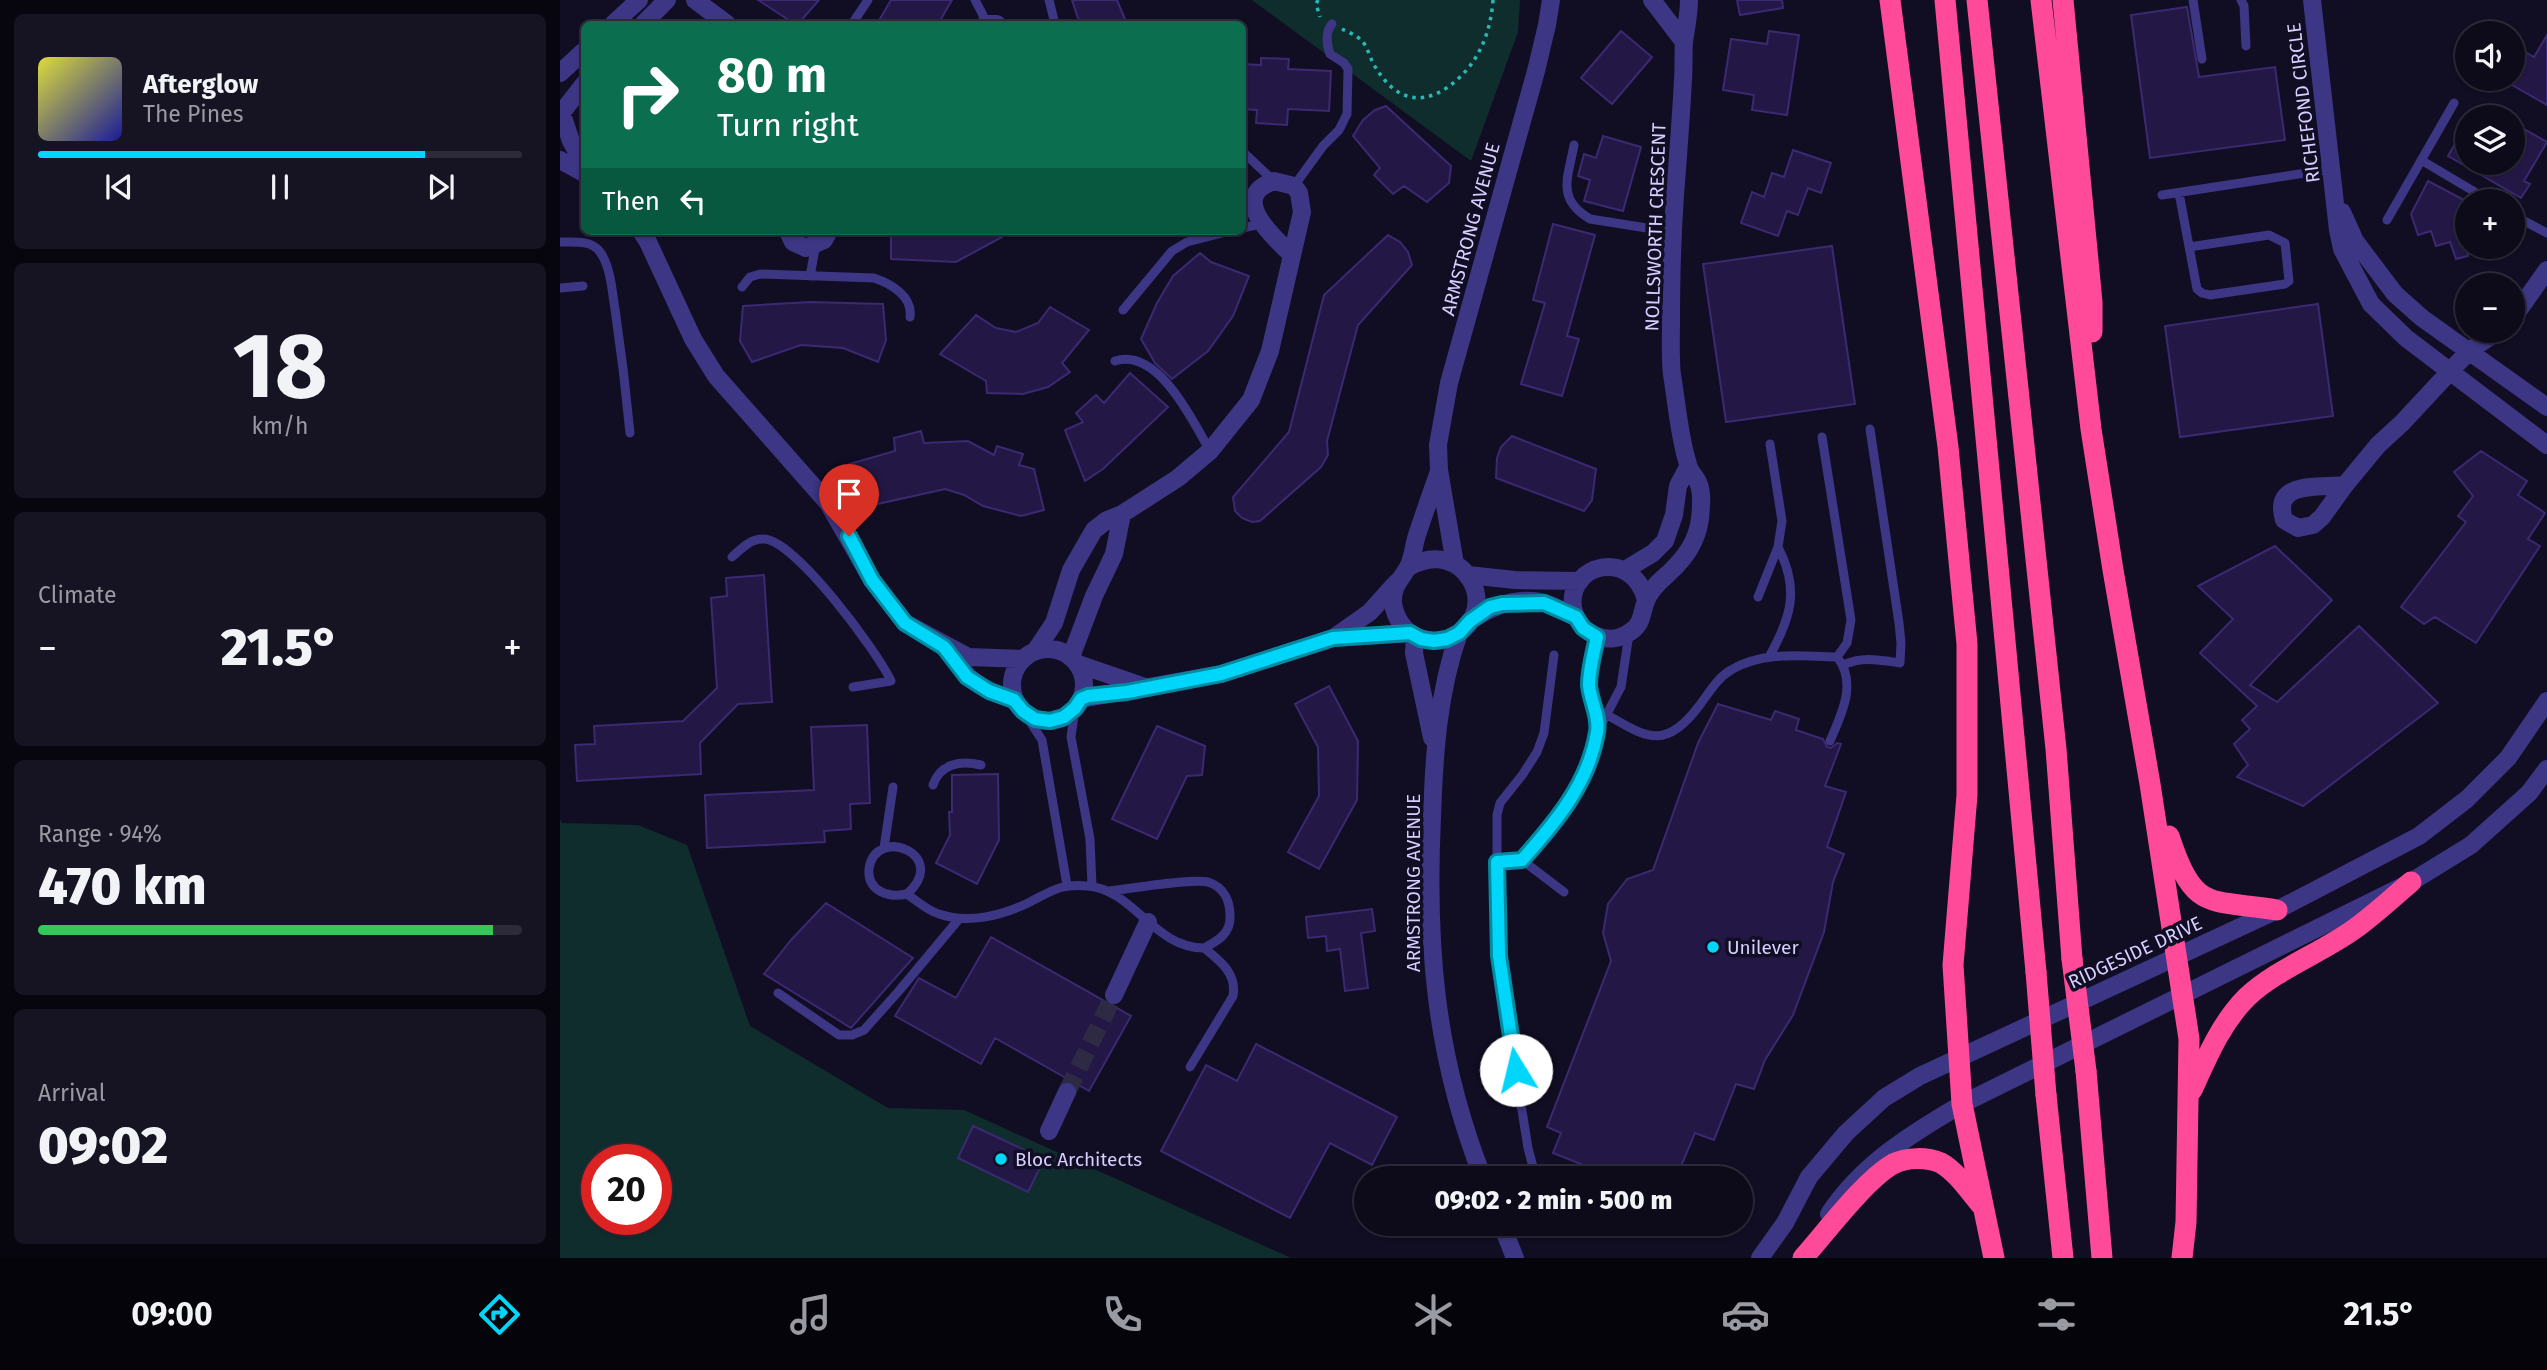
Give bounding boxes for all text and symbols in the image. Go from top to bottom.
map controls [2455,21,2525,343]
button: sound [2455,21,2525,91]
street label: RICHEFOND CIRCLE [2282,22,2325,184]
text: 80 m [717,46,827,105]
icon: right [602,49,693,140]
text: Afterglow [143,69,258,100]
text: The Pines [143,100,244,128]
button: layers [2455,105,2525,175]
text: Turn right [717,106,859,144]
street label: NOLLSWORTH CRESCENT [1640,122,1671,332]
street label: ARMSTRONG AVENUE [1436,140,1505,318]
icon: previous [100,168,138,206]
icon: pause [261,168,299,206]
icon: next [422,168,460,206]
icon: left [674,182,712,220]
text: Then [602,186,660,217]
button: + [2455,189,2525,259]
button: − [2455,273,2525,343]
text: 18 [232,312,328,421]
text: km/h [252,412,308,440]
pin [819,464,879,536]
icon: arrive [830,475,868,513]
text: Climate [38,581,117,609]
text: 21.5° [221,616,339,679]
text: − [38,625,57,671]
text: + [503,625,522,671]
street label: ARMSTRONG AVENUE [1402,794,1425,972]
text: Range · 94% [38,820,162,848]
text: 470 km [38,855,206,918]
street label: RIDGESIDE DRIVE [2065,911,2206,993]
place label: Unilever [1727,936,1799,959]
marker: Unilever [1705,939,1721,955]
position arrow [1479,1033,1553,1107]
text: Arrival [38,1079,105,1107]
text: 09:02 [38,1114,168,1177]
speed limit sign: 20 [581,1144,672,1235]
place label: Bloc Architects [1015,1148,1142,1171]
marker: Bloc Architects [993,1151,1009,1167]
text: 09:02 · 2 min · 500 m [1435,1185,1672,1216]
icon: directions [475,1290,524,1339]
icon: music [786,1290,835,1339]
icon: phone [1098,1290,1147,1339]
icon: climate [1409,1290,1458,1339]
icon: car [1721,1290,1770,1339]
icon: filters [2032,1290,2081,1339]
text: 09:00 [131,1295,213,1333]
text: 21.5° [2344,1295,2416,1333]

